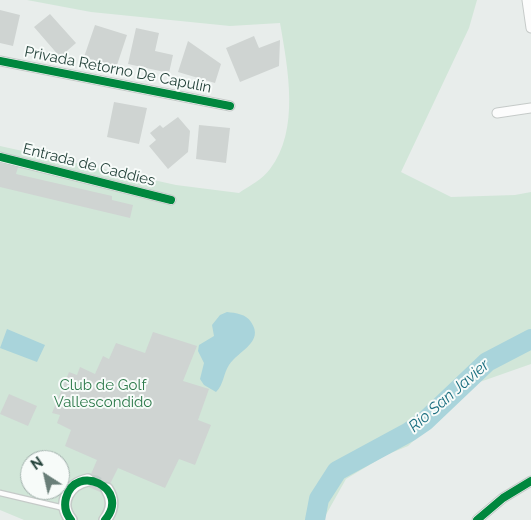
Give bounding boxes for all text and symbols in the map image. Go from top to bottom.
street label: Privada Retorno De Capulín [23,43,213,97]
street label: Entrada de Caddies [21,140,157,190]
water label: Río San Javier [405,356,493,436]
park label: Club de Golf Vallescondido [54,376,152,411]
north arrow [20,450,70,500]
text: N [28,454,46,473]

